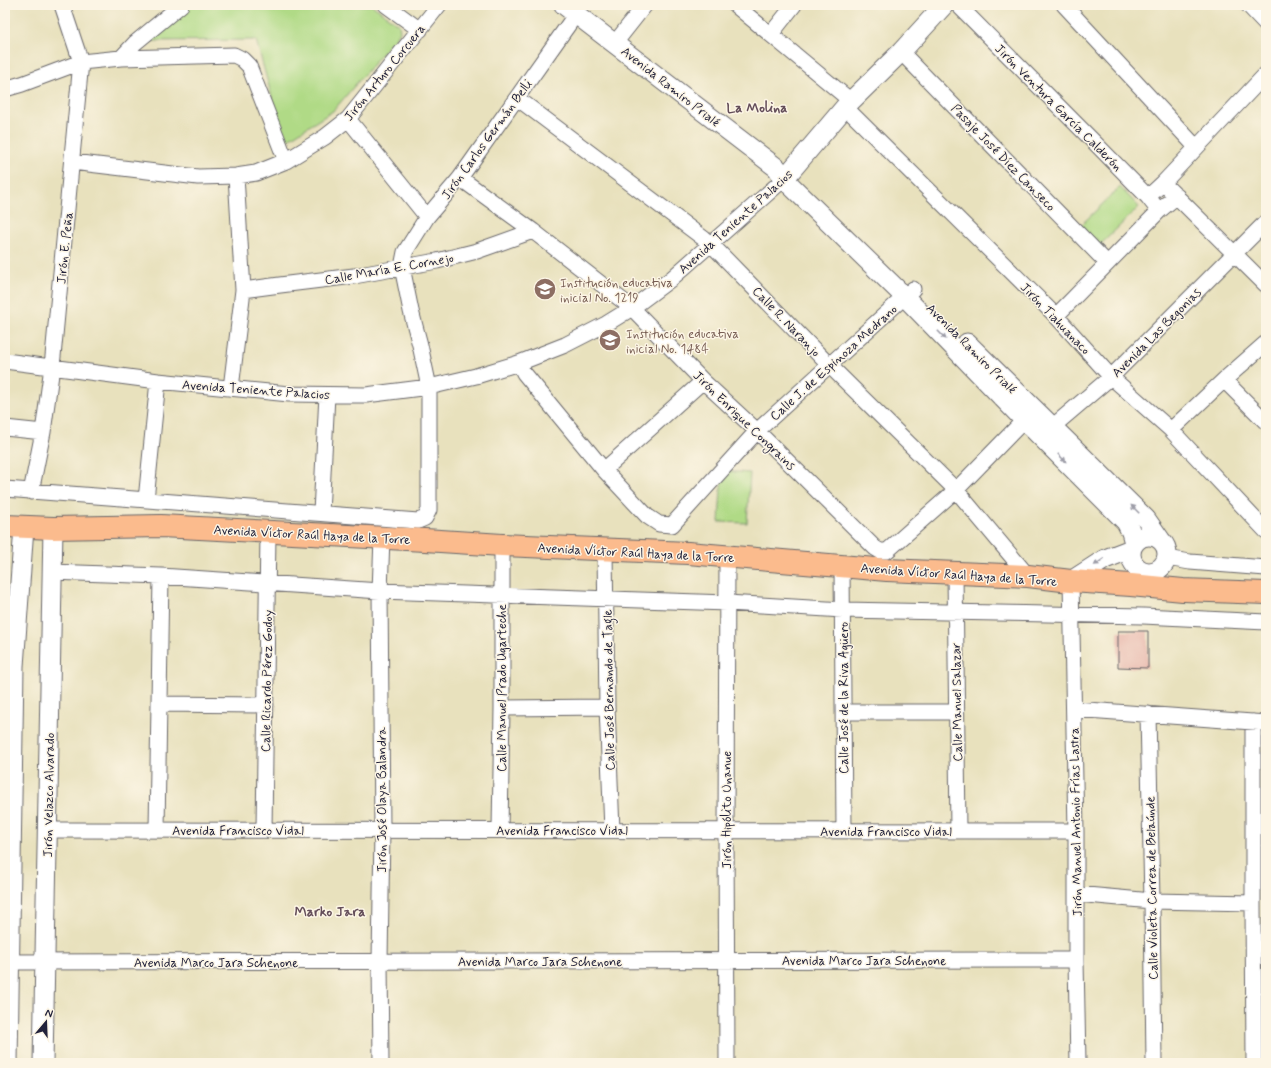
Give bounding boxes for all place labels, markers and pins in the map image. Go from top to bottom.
place label: Institución educativa inicial No. 1219 [560,275,673,307]
school or university icon: Institución educativa inicial No. 1219 [532,276,558,302]
place label: Institución educativa inicial No. 1484 [626,326,739,358]
school or university icon: Institución educativa inicial No. 1484 [597,327,623,353]

